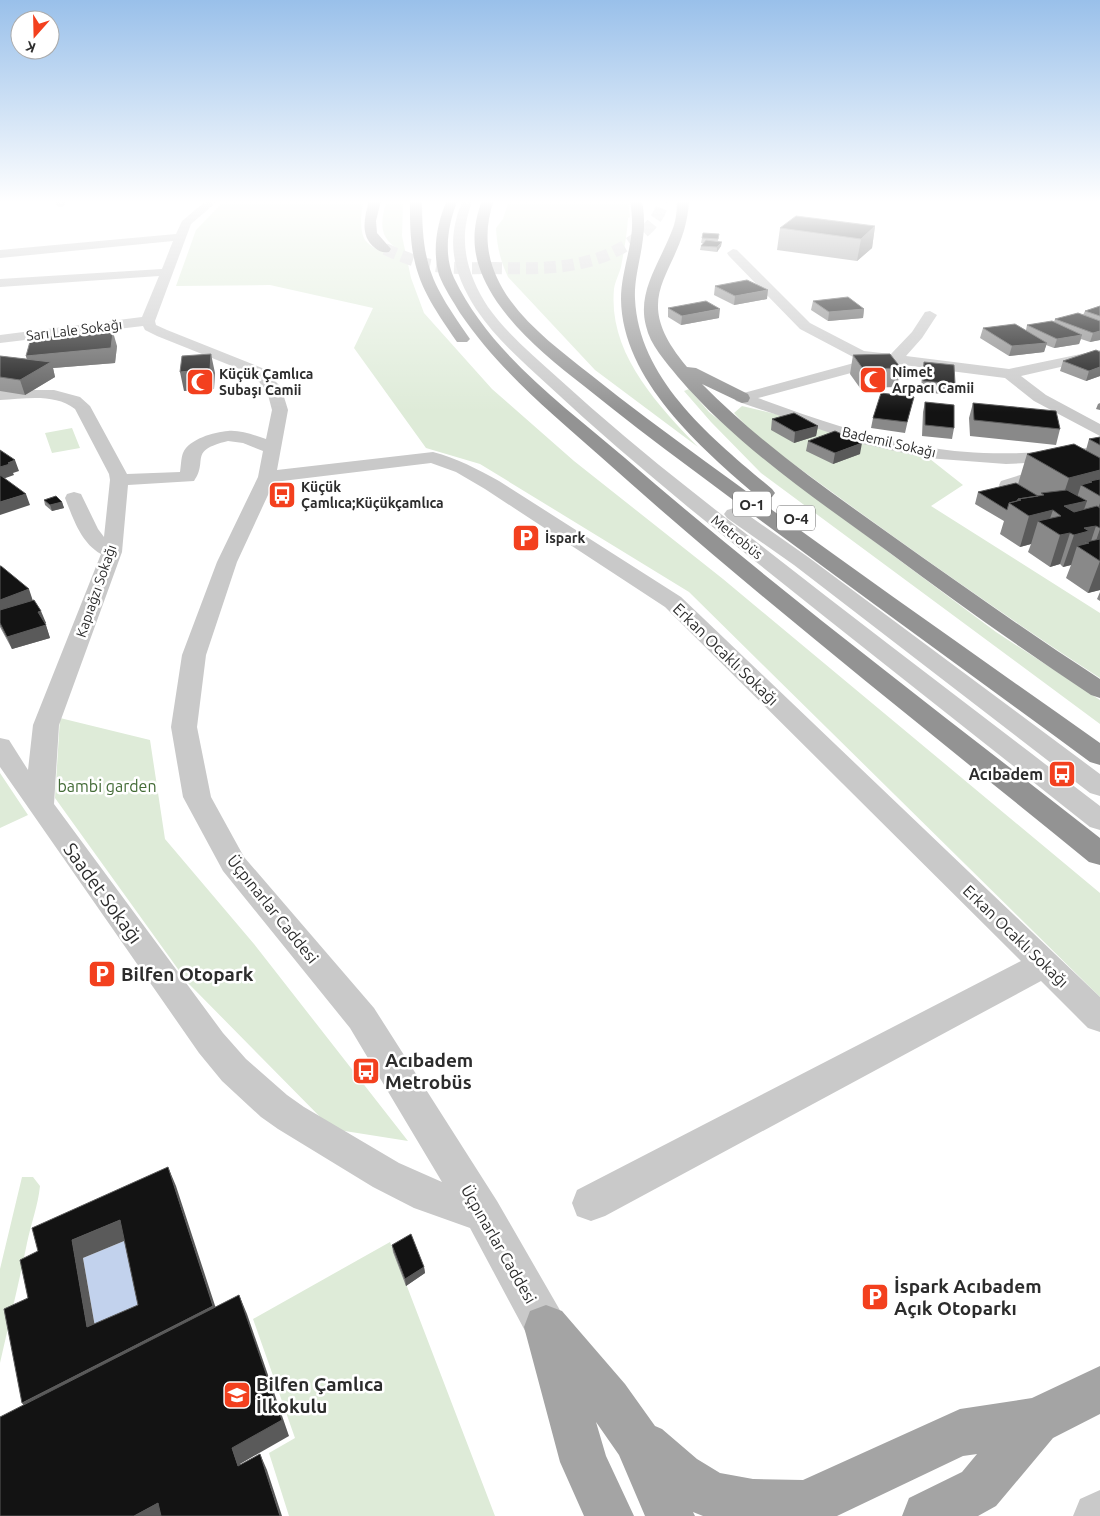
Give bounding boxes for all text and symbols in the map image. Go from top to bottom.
north arrow [10,10,60,60]
text: K [23,38,38,56]
street label: Sarı Lale Sokağı [25,316,123,344]
place label: Nimet Arpacı Camii [892,364,974,396]
mosque icon: Nimet Arpacı Camii [858,365,888,395]
place label: Küçük Çamlıca Subaşı Camii [219,366,313,399]
mosque icon: Küçük Çamlıca Subaşı Camii [185,367,215,397]
street label: Bademil Sokağı [841,423,937,461]
place label: Küçük Çamlıca;Küçükçamlıca [301,479,444,512]
bus stop icon: Küçük Çamlıca;Küçükçamlıca [267,480,297,510]
road number: O-1 [733,492,771,516]
road number: O-4 [777,506,815,530]
street label: Metrobüs [708,512,766,562]
parking icon: İspark [511,523,541,553]
place label: İspark [545,529,586,546]
street label: Kapıağzı Sokağı [73,543,119,639]
street label: Erkan Ocaklı Sokağı [670,599,782,709]
bus stop icon: Acıbadem [1047,759,1077,789]
place label: Acıbadem [969,765,1043,783]
park label: bambi garden [57,777,157,795]
street label: Saadet Sokağı [59,838,147,948]
street label: Üçpınarlar Caddesi [224,851,322,967]
street label: Erkan Ocaklı Sokağı [960,881,1072,991]
parking icon: Bilfen Otopark [87,959,117,989]
place label: Bilfen Otopark [121,963,254,985]
place label: Acıbadem Metrobüs [385,1049,473,1093]
bus stop icon: Acıbadem Metrobüs [351,1056,381,1086]
street label: Üçpınarlar Caddesi [458,1182,540,1306]
place label: İspark Acıbadem Açık Otoparkı [894,1275,1042,1319]
parking icon: İspark Acıbadem Açık Otoparkı [860,1282,890,1312]
place label: Bilfen Çamlıca İlkokulu [256,1373,383,1417]
school or university icon: Bilfen Çamlıca İlkokulu [222,1380,252,1410]

